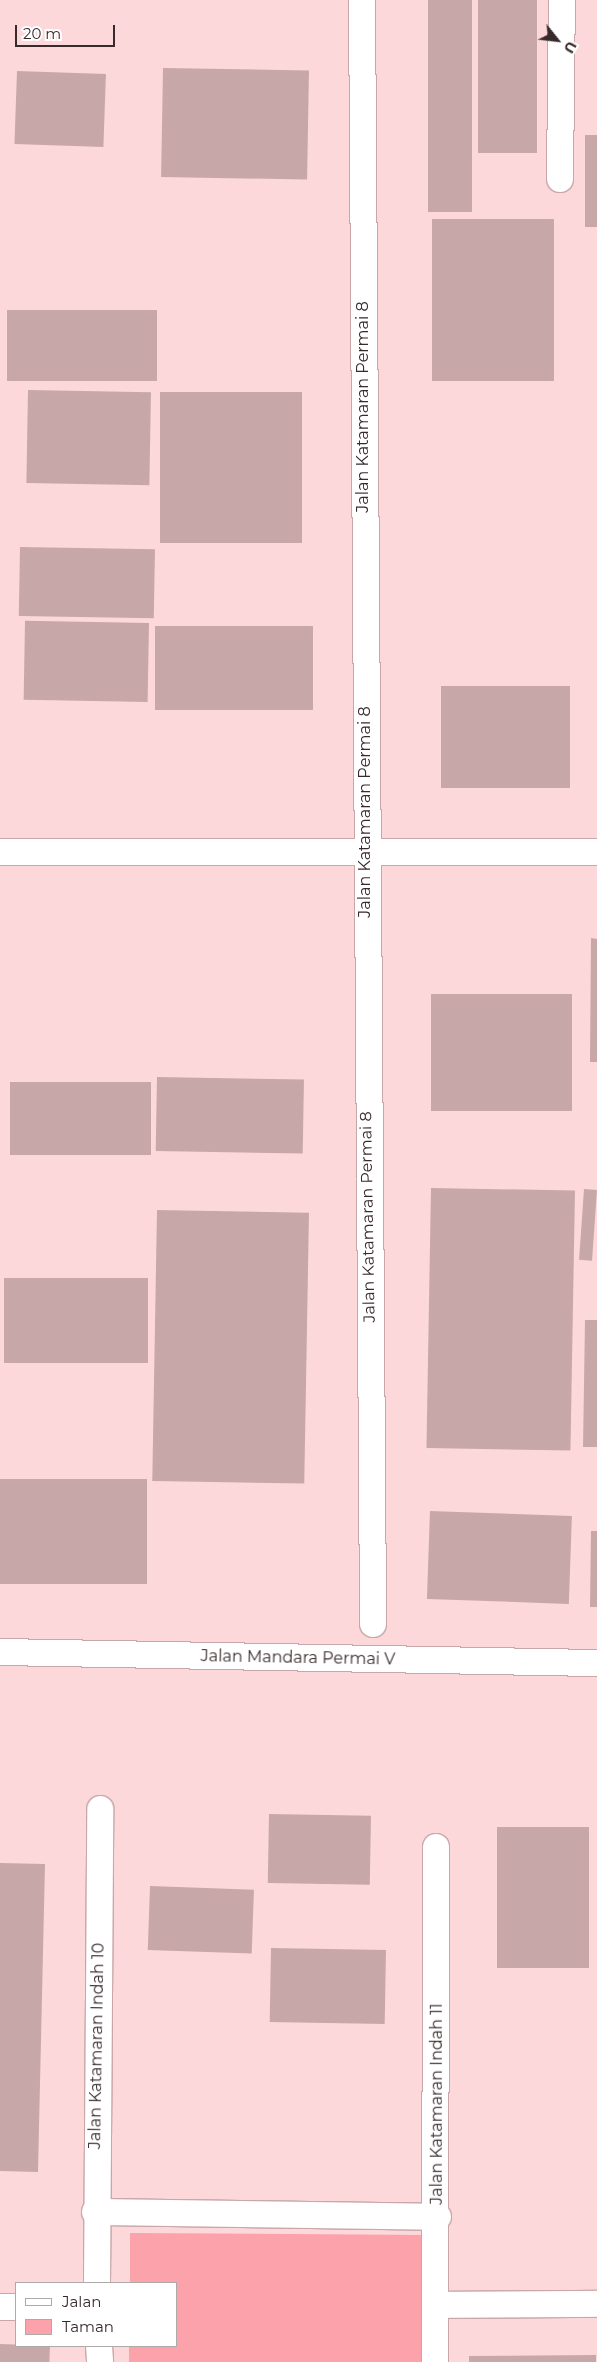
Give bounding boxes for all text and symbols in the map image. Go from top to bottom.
scale bar [18,15,118,47]
north arrow [532,15,582,65]
text: 20 m [23,24,61,43]
text: U [560,38,581,56]
street label: Jalan Katamaran Permai 8 [353,301,373,513]
street label: Jalan Katamaran Permai 8 [355,706,375,918]
street label: Jalan Katamaran Permai 8 [357,1111,379,1323]
street label: Jalan Mandara Permai V [200,1647,396,1669]
street label: Jalan Katamaran Indah 10 [86,1943,108,2149]
street label: Jalan Katamaran Indah 11 [427,2003,447,2205]
legend [15,2282,178,2347]
text: Jalan [62,2292,101,2311]
text: Taman [62,2317,114,2336]

